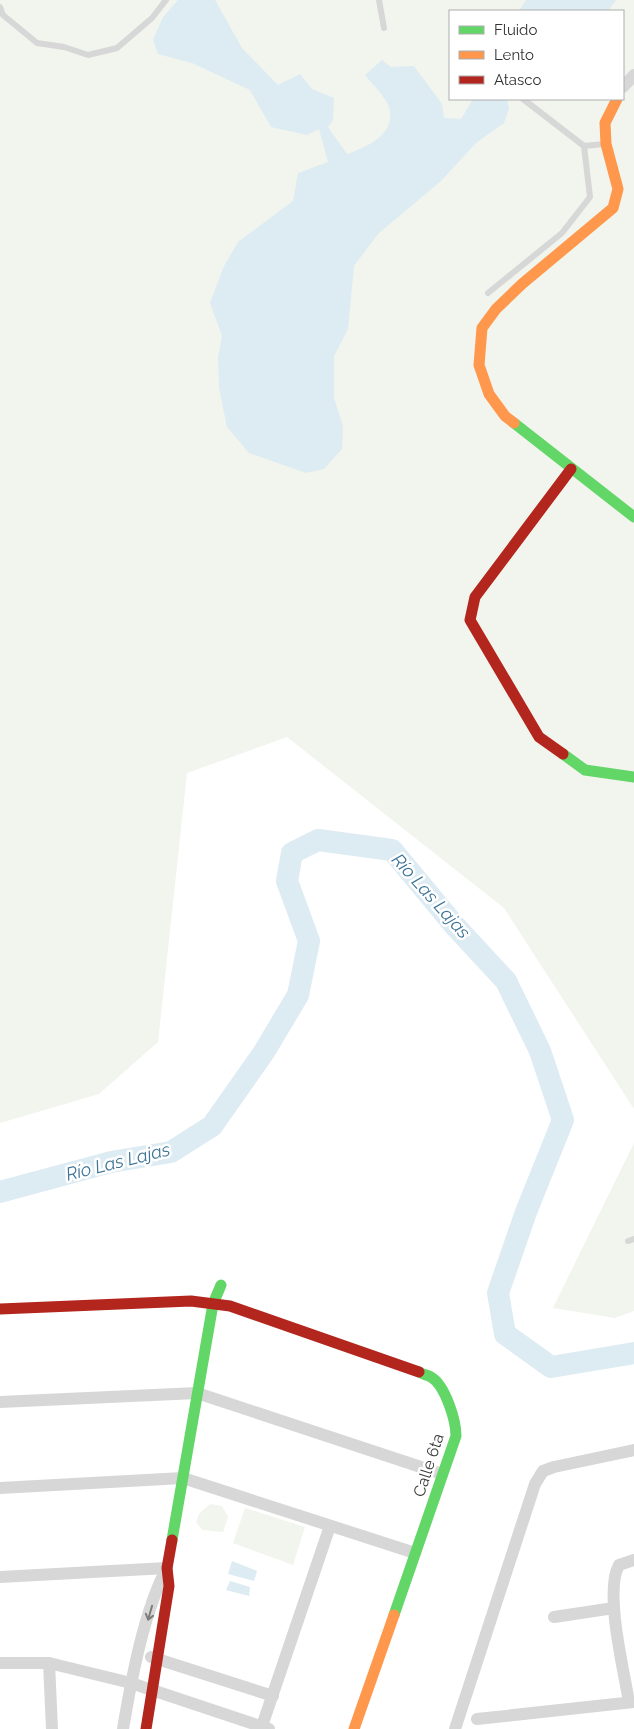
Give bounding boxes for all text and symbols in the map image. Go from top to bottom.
legend [449,10,624,100]
text: Fluido [494,21,537,39]
text: Lento [494,46,534,64]
text: Atasco [494,71,541,89]
water label: Río Las Lajas [388,849,475,943]
water label: Río Las Lajas [64,1138,173,1185]
street label: Calle 6ta [409,1431,448,1499]
one-way arrow [145,1605,154,1621]

